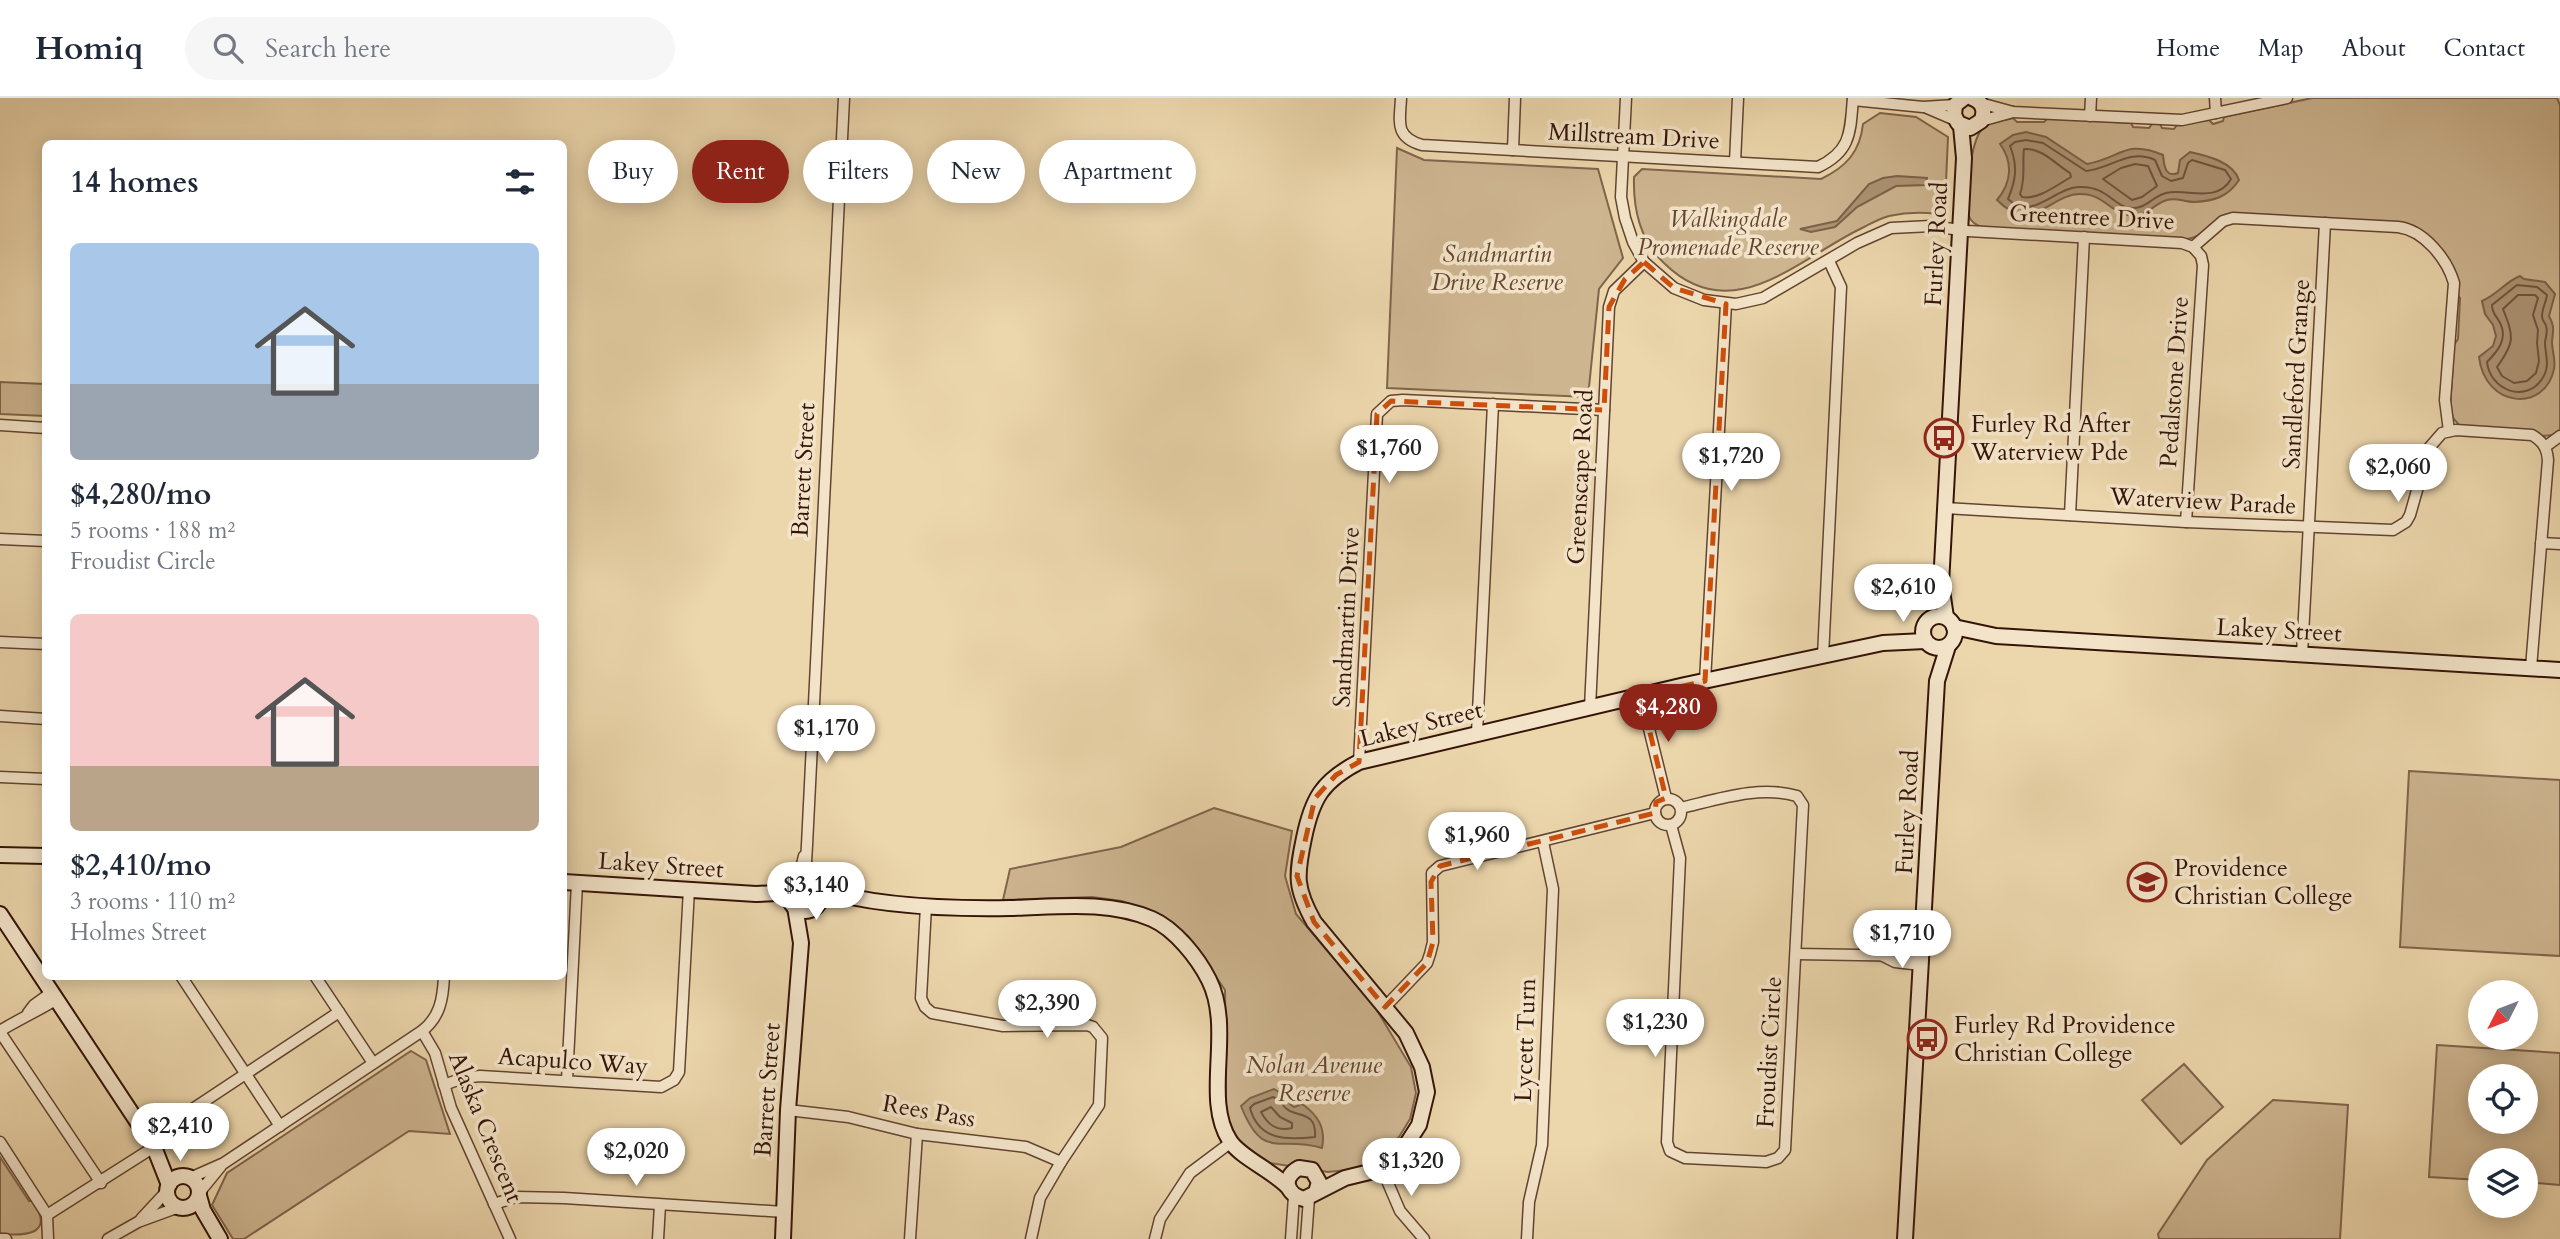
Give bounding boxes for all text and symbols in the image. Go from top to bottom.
search box [185,17,675,80]
text: Homiq [35,26,143,71]
icon: search [209,29,247,67]
text: Search here [265,31,391,66]
text: Home [2156,32,2220,65]
text: Map [2258,32,2304,65]
text: About [2342,32,2406,65]
text: Contact [2444,32,2525,65]
street label: Millstream Drive [1547,116,1721,157]
chip: Buy [588,140,678,203]
chip: Rent [692,140,789,203]
chip: Filters [803,140,913,203]
chip: New [927,140,1025,203]
chip: Apartment [1039,140,1196,203]
text: 14 homes [70,162,199,203]
icon: filters [501,163,539,201]
street label: Furley Road [1917,181,1956,307]
street label: Greentree Drive [2008,197,2176,238]
park label: Walkingdale Promenade Reserve [1637,203,1820,264]
park label: Sandmartin Drive Reserve [1431,238,1564,299]
street label: Sandleford Grange [2275,278,2318,470]
icon: home [242,288,368,414]
street label: Pedalstone Drive [2152,295,2197,469]
street label: Greenscape Road [1559,388,1602,565]
street label: Barrett Street [784,402,824,538]
place label: Furley Rd After Waterview Pde [1970,408,2130,469]
bus stop icon: Furley Rd After Waterview Pde [1923,417,1965,459]
pin: $1,760 [1332,426,1446,485]
text: $1,760 [1356,432,1422,463]
pin: $1,720 [1674,434,1788,493]
text: $1,720 [1698,440,1764,471]
pin: $2,060 [2341,444,2455,504]
text: $2,060 [2365,451,2431,482]
text: $4,280/mo [70,474,211,515]
street label: Waterview Parade [2108,480,2297,523]
text: 5 rooms · 188 m² [70,515,235,546]
street label: Sandmartin Drive [1325,526,1368,708]
text: Froudist Circle [70,546,216,577]
pin: $2,610 [1846,564,1960,624]
text: $2,610 [1870,571,1936,602]
street label: Lakey Street [2215,611,2343,650]
icon: home [242,659,368,785]
pin: $4,280 [1611,684,1725,744]
text: $4,280 [1635,691,1701,722]
street label: Lakey Street [1356,693,1486,756]
pin: $1,170 [769,706,883,765]
text: $1,170 [793,712,859,743]
street label: Furley Road [1888,749,1927,875]
pin: $1,960 [1420,812,1534,872]
text: $1,960 [1444,819,1510,850]
text: $2,410/mo [70,845,211,886]
street label: Lakey Street [597,845,725,886]
place label: Providence Christian College [2174,852,2353,913]
school or university icon: Providence Christian College [2126,861,2168,903]
pin: $3,140 [759,862,873,922]
text: $3,140 [783,869,849,900]
text: 3 rooms · 110 m² [70,886,235,917]
pin: $1,710 [1845,910,1959,970]
text: Holmes Street [70,917,207,948]
text: $1,710 [1869,917,1935,948]
street label: Froudist Circle [1749,975,1790,1129]
street label: Lycett Turn [1507,977,1544,1102]
north arrow [2468,980,2538,1050]
map controls [2468,980,2538,1218]
pin: $2,390 [990,981,1104,1040]
text: $2,390 [1014,987,1080,1018]
pin: $1,230 [1598,1000,1712,1059]
text: $1,230 [1622,1006,1688,1037]
place label: Furley Rd Providence Christian College [1954,1009,2176,1070]
bus stop icon: Furley Rd Providence Christian College [1906,1018,1948,1060]
street label: Barrett Street [746,1021,789,1158]
street label: Acapulco Way [497,1040,649,1083]
street label: Alaska Crescent [440,1047,531,1208]
park label: Nolan Avenue Reserve [1246,1049,1383,1110]
button: locate [2468,1064,2538,1134]
street label: Rees Pass [880,1087,978,1136]
pin: $2,410 [123,1104,237,1163]
text: $2,410 [147,1110,213,1141]
pin: $2,020 [579,1128,693,1188]
text: $2,020 [603,1135,669,1166]
pin: $1,320 [1354,1138,1468,1198]
text: $1,320 [1378,1145,1444,1176]
button: layers [2468,1148,2538,1218]

